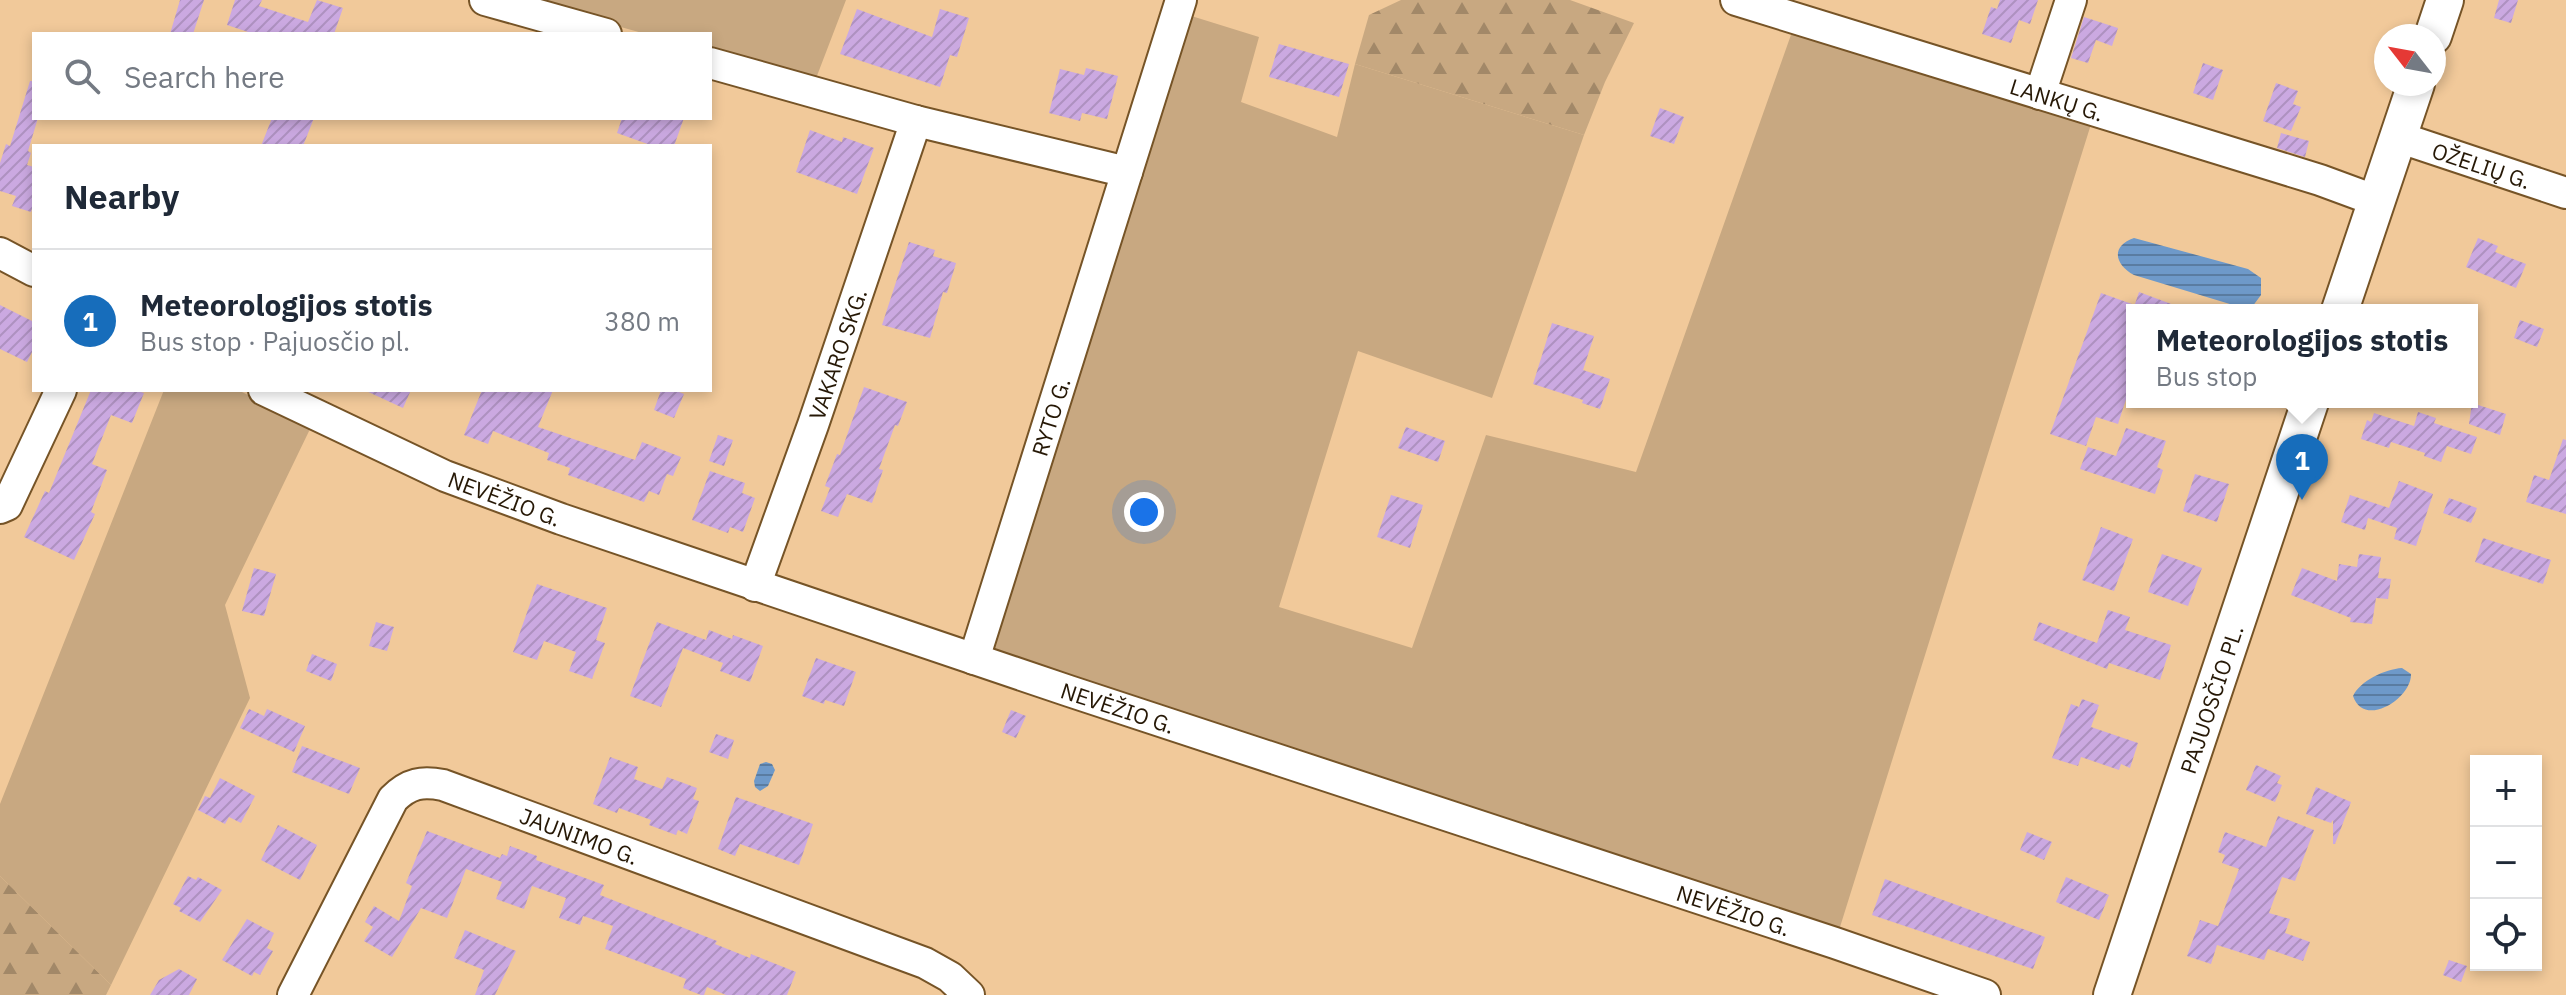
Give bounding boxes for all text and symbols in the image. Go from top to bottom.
north arrow [2374,24,2446,96]
search box [32,32,712,120]
icon: search [60,54,104,98]
text: Search here [124,57,285,96]
street label: LANKŲ G. [2007,71,2107,127]
street label: OŽELIŲ G. [2428,135,2535,195]
text: Nearby [64,174,179,218]
text: Meteorologijos stotis [140,285,433,324]
street label: VAKARO SKG. [801,285,873,424]
text: 1 [82,304,98,338]
text: 380 m [604,304,680,338]
popup [2126,304,2478,408]
text: Meteorologijos stotis [2156,320,2448,359]
text: Bus stop · Pajuosčio pl. [140,324,410,358]
text: Bus stop [2156,359,2257,393]
street label: RYTO G. [1024,374,1076,460]
pin: 1 [2276,434,2328,500]
street label: NEVĖŽIO G. [444,464,565,532]
your location [1124,492,1164,532]
street label: PAJUOSČIO PL. [2172,621,2249,777]
street label: NEVĖŽIO G. [1057,675,1179,739]
map controls [2470,755,2542,971]
button: + [2470,755,2542,827]
street label: JAUNIMO G. [516,800,643,870]
button: − [2470,827,2542,899]
street label: NEVĖŽIO G. [1673,877,1794,942]
button: locate [2470,899,2542,971]

